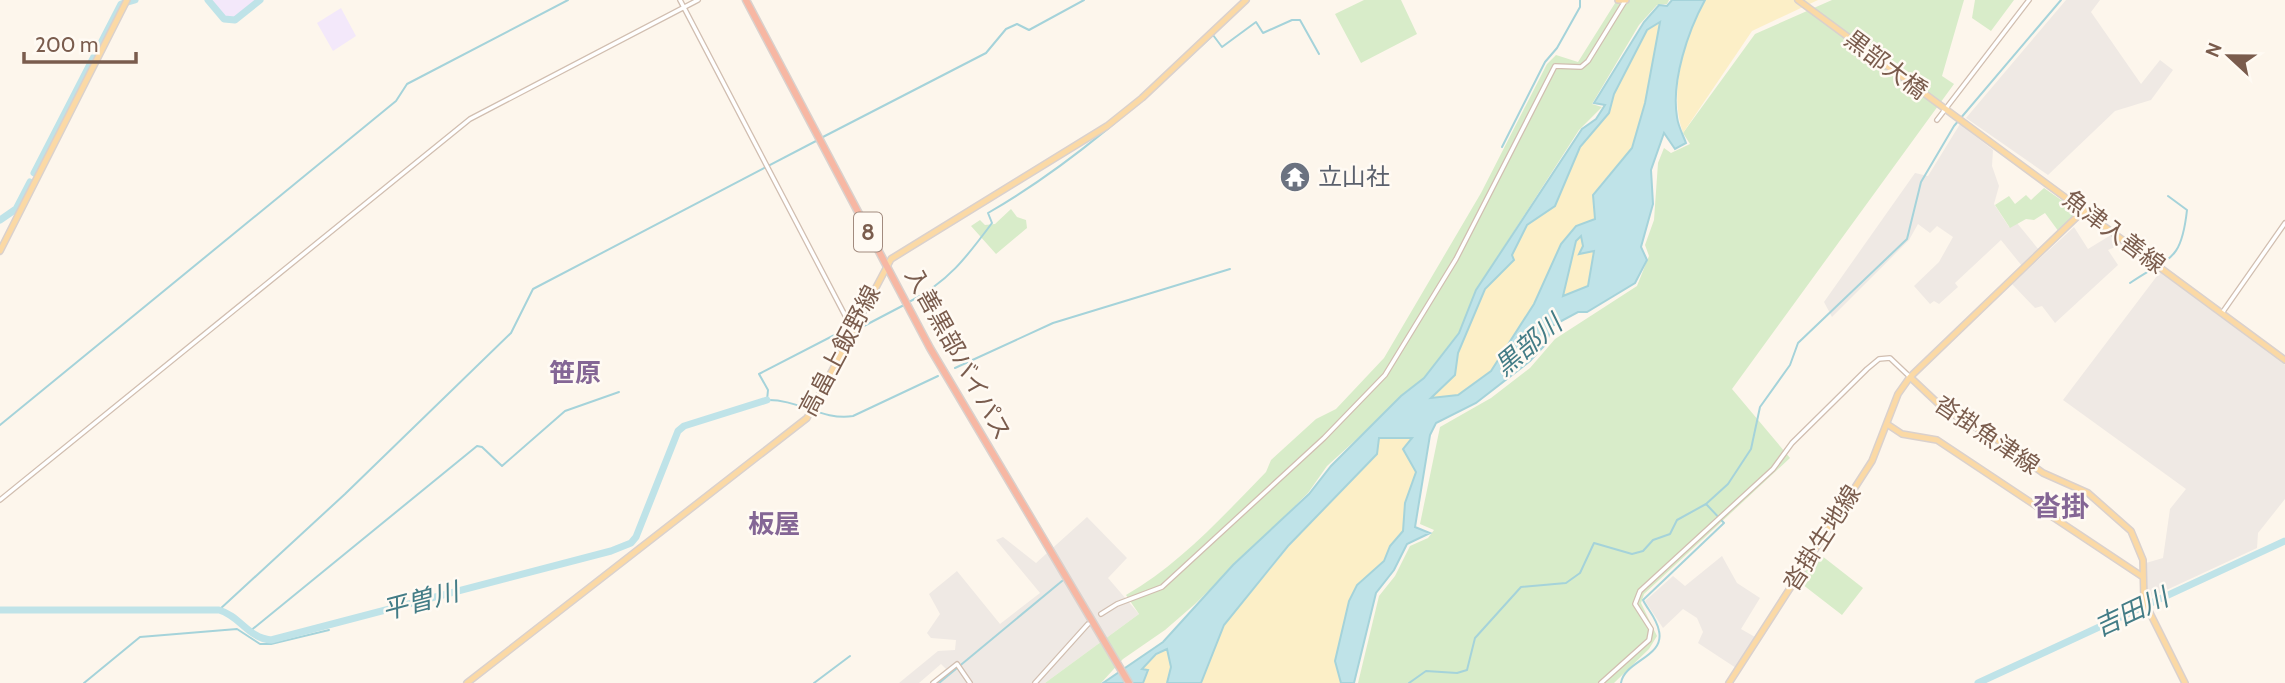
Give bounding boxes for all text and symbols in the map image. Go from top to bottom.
scale bar [24,21,136,65]
north arrow [2194,21,2264,91]
street label: 黒部大橋 [1839,24,1933,105]
text: 200 m [35,32,98,57]
text: N [2201,39,2227,60]
temple icon: 立山社 [1278,160,1312,194]
place label: 立山社 [1318,162,1390,191]
street label: 魚津入善線 [2058,184,2171,279]
road number: 8 [854,213,882,252]
street label: 入善黒部バイパス [899,263,1018,445]
street label: 高畠上飯野線 [793,280,886,421]
water label: 黒部川 [1488,306,1570,382]
district label: 笹原 [549,357,601,389]
street label: 沓掛魚津線 [1929,389,2045,480]
street label: 沓掛生地線 [1777,480,1866,596]
district label: 沓掛 [2033,489,2089,523]
district label: 板屋 [748,508,800,540]
water label: 平曽川 [378,575,465,627]
water label: 吉田川 [2089,580,2176,643]

